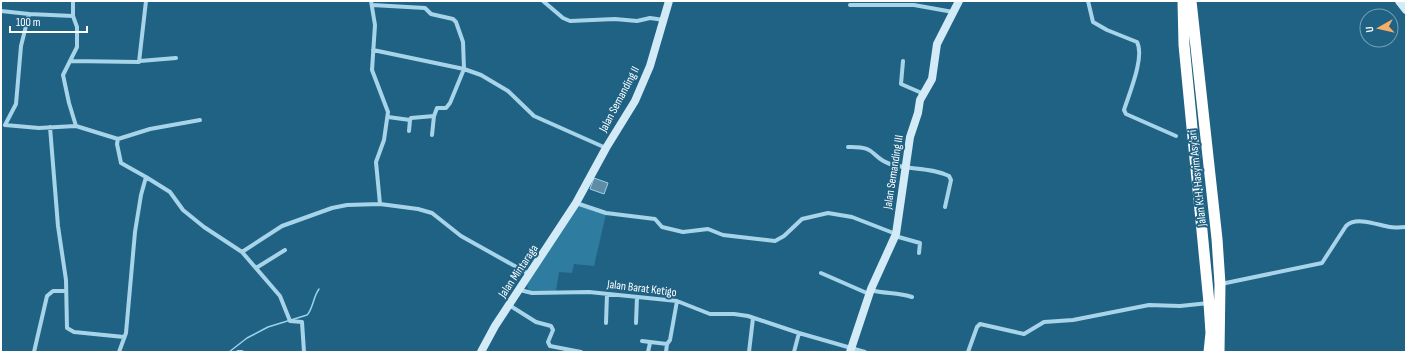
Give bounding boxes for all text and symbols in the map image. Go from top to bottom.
scale bar [10,8,87,34]
north arrow [1359,8,1399,48]
text: 100 m [16,15,41,30]
text: U [1363,25,1376,33]
street label: Jalan Semanding II [595,64,643,136]
street label: Jalan K.H. Hasyim Asy'ari [1185,129,1210,228]
street label: Jalan Semanding III [880,134,907,211]
street label: Jalan Mintaraga [495,242,542,302]
street label: Jalan Barat Ketigo [605,277,678,300]

